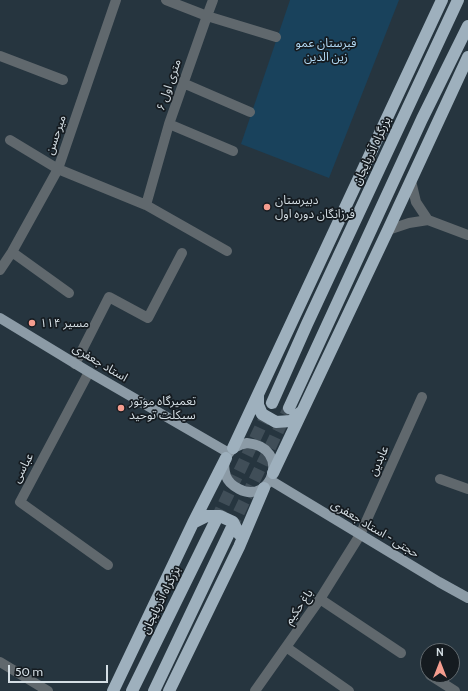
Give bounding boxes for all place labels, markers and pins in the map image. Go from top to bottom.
place label: دبیرستان فرزانگان دوره اول [275,193,355,221]
marker: دبیرستان فرزانگان دوره اول [262,202,272,212]
place label: مسیر ۱۱۴ [40,316,89,330]
marker: مسیر ۱۱۴ [27,318,37,328]
place label: تعمیرگاه موتور سیکلت توحید [129,394,196,422]
marker: تعمیرگاه موتور سیکلت توحید [116,403,126,413]

